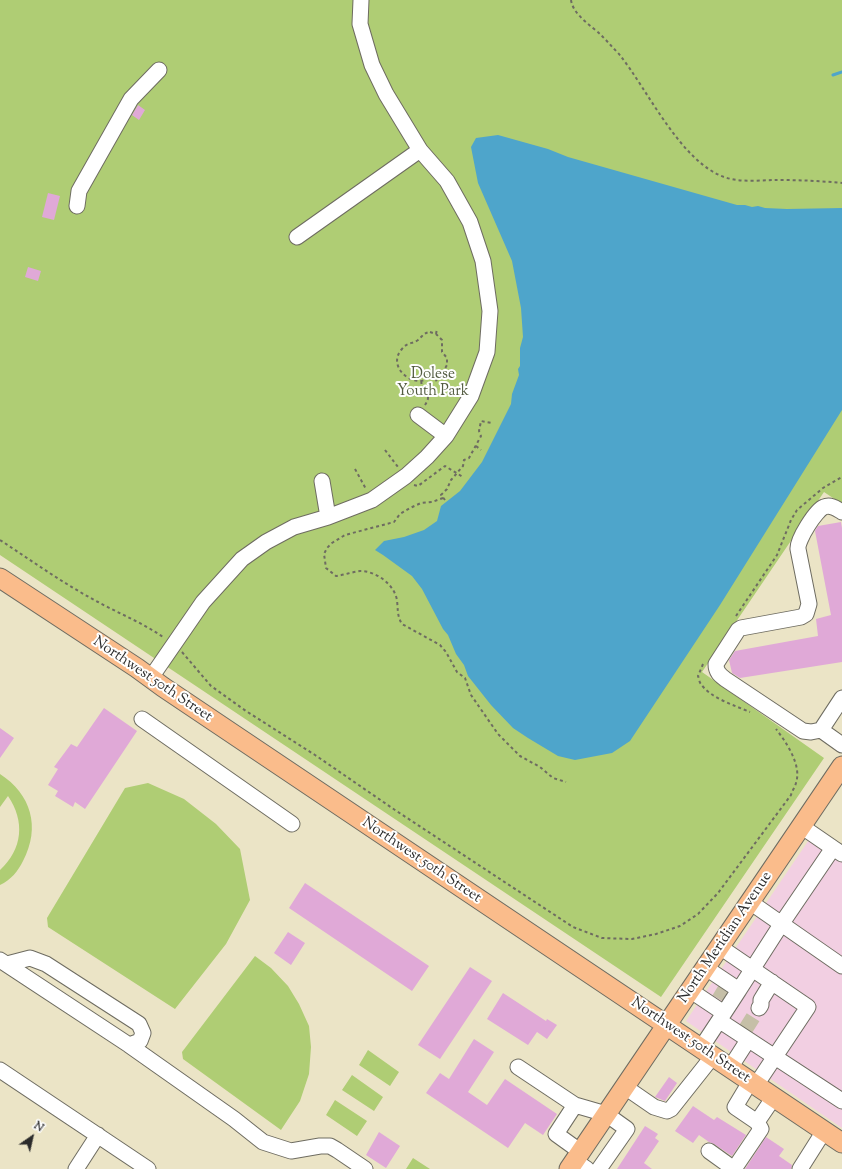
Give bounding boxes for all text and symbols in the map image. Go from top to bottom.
park label: Dolese Youth Park [397,366,469,401]
street label: Northwest 50th Street [89,633,215,727]
street label: Northwest 50th Street [358,814,484,908]
street label: North Meridian Avenue [675,869,777,1007]
street label: Northwest 50th Street [627,994,753,1088]
north arrow [12,1117,52,1157]
text: N [31,1118,47,1136]

